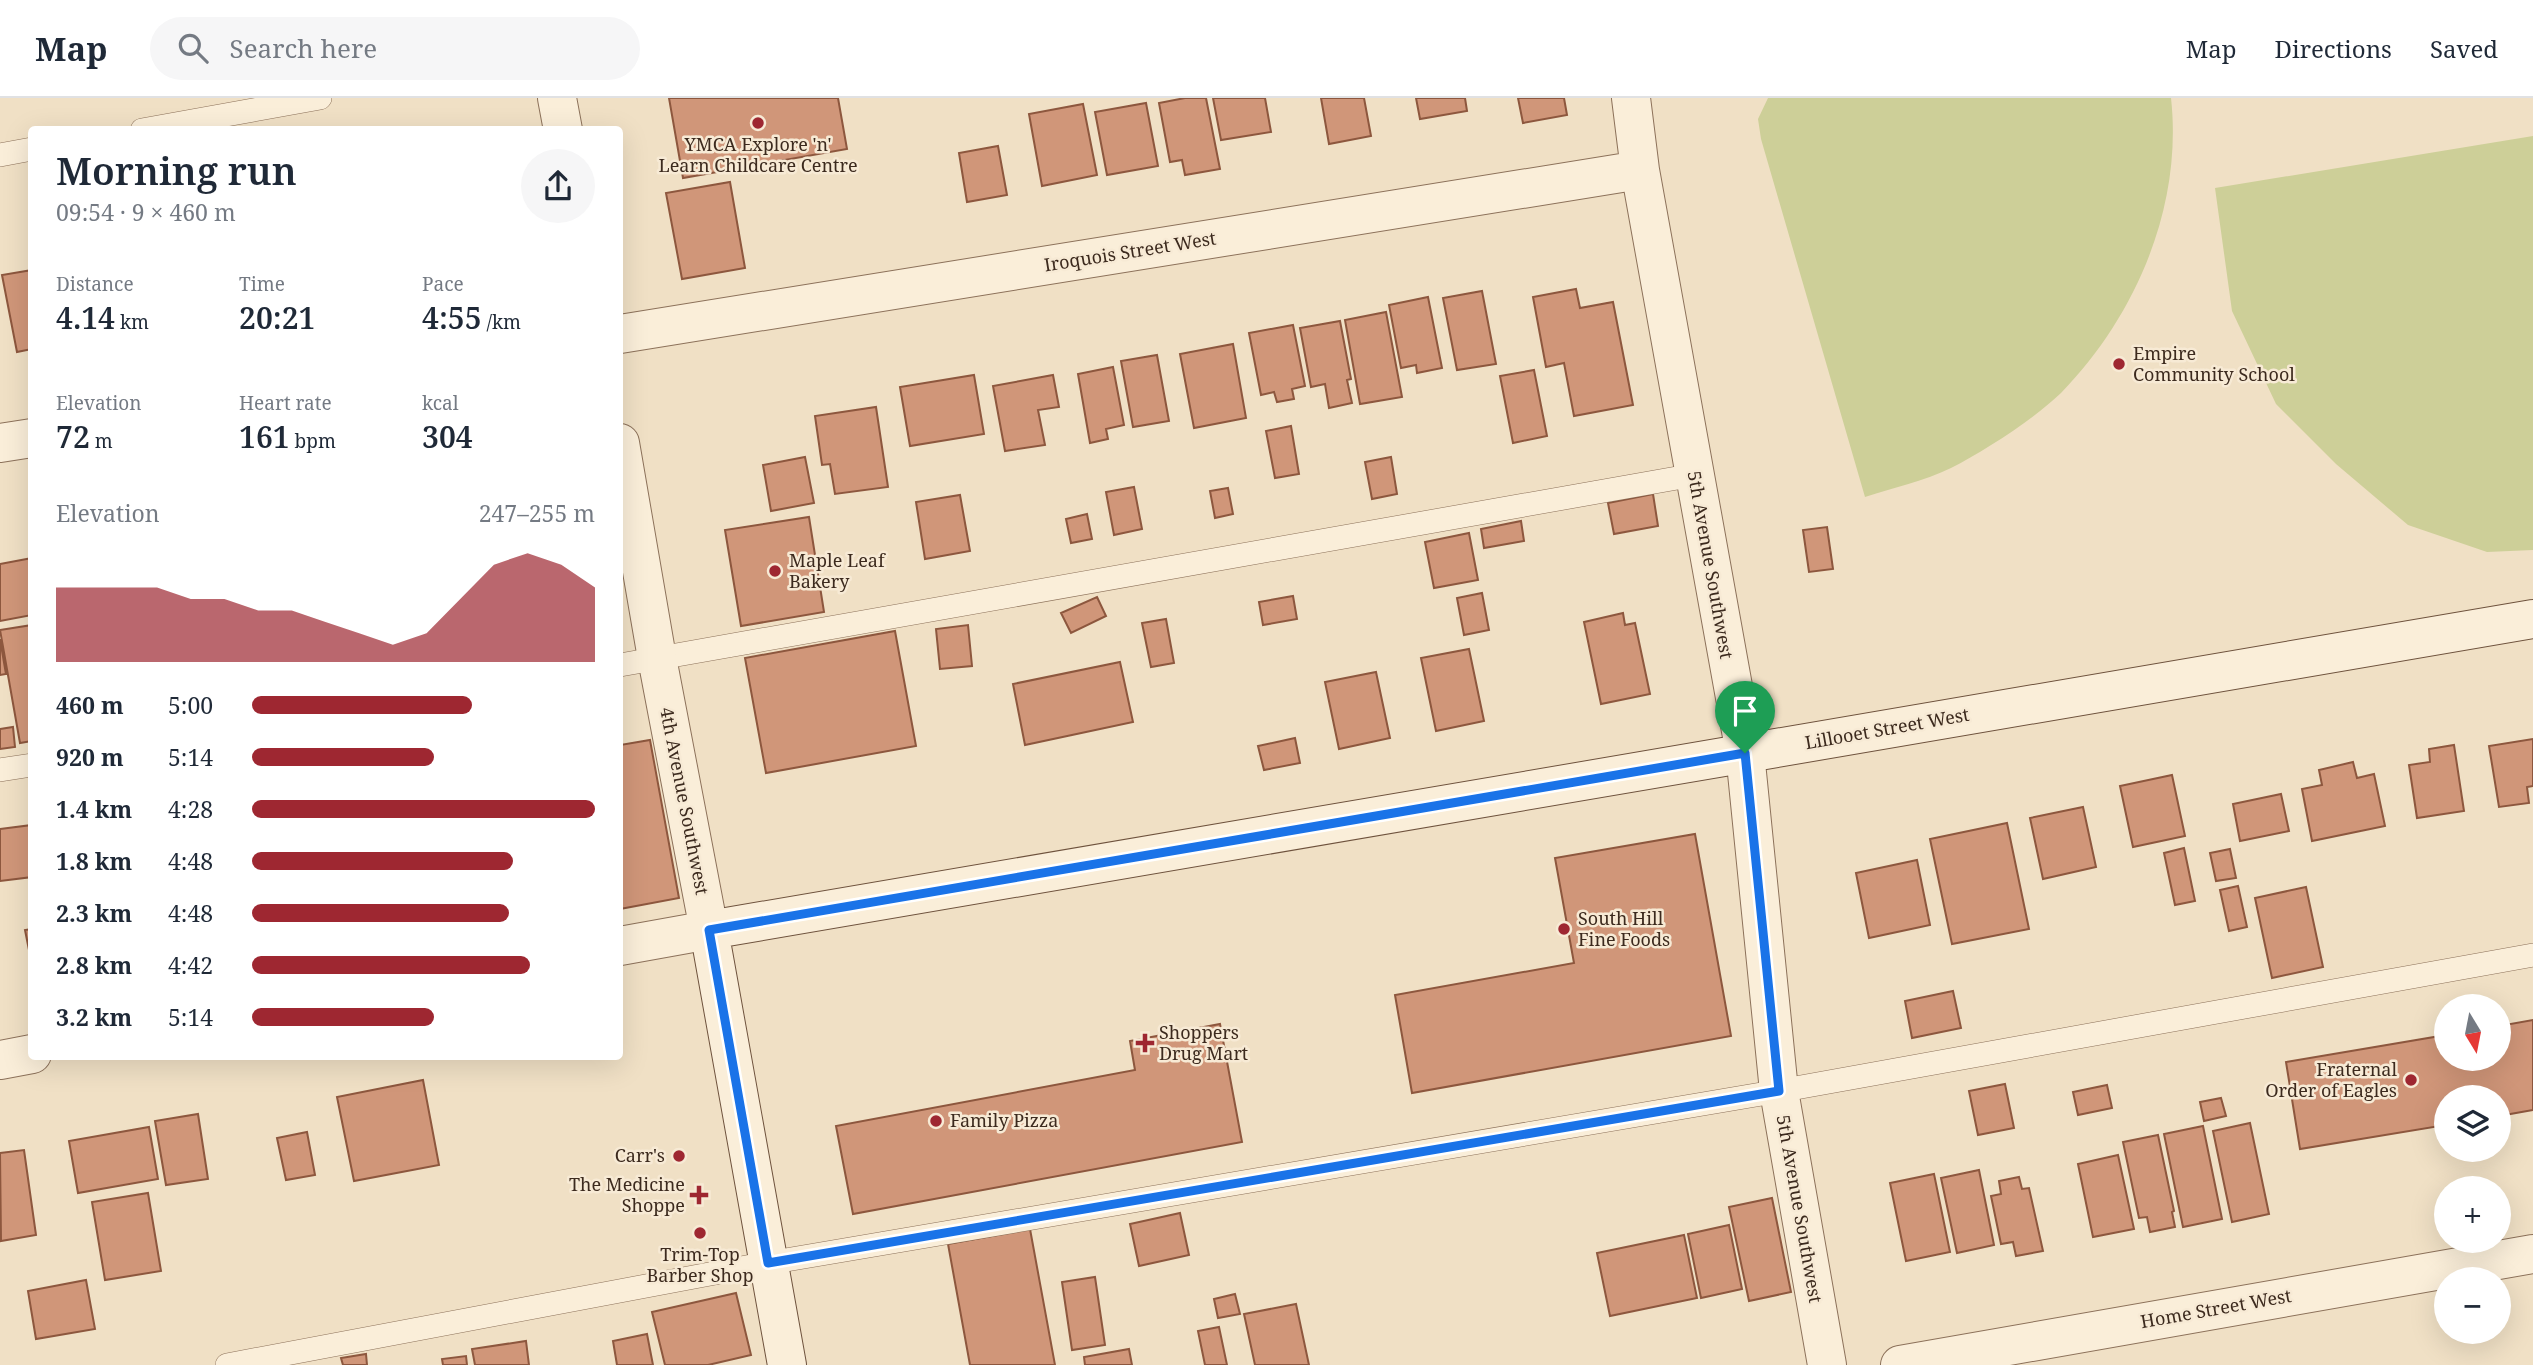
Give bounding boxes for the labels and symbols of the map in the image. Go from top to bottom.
marker: YMCA Explore 'n' Learn Childcare Centre [750,115,766,131]
place label: YMCA Explore 'n' Learn Childcare Centre [658,132,858,177]
street label: Iroquois Street West [1042,226,1217,276]
place label: Empire Community School [2133,341,2295,386]
marker: Empire Community School [2111,356,2127,372]
street label: 5th Avenue Southwest [1683,469,1739,661]
place label: Maple Leaf Bakery [789,548,886,593]
marker: Maple Leaf Bakery [767,563,783,579]
pin [1715,681,1775,753]
street label: Lillooet Street West [1803,702,1971,754]
street label: 4th Avenue Southwest [655,705,715,897]
place label: South Hill Fine Foods [1578,906,1670,951]
marker: South Hill Fine Foods [1556,921,1572,937]
north arrow [2434,994,2511,1071]
place label: Shoppers Drug Mart [1159,1020,1248,1065]
marker: Shoppers Drug Mart [1137,1035,1153,1051]
place label: Fraternal Order of Eagles [2265,1057,2397,1102]
marker: Fraternal Order of Eagles [2403,1072,2419,1088]
place label: Family Pizza [950,1108,1058,1132]
marker: Family Pizza [928,1113,944,1129]
street label: 5th Avenue Southwest [1772,1113,1828,1305]
place label: Carr's [615,1143,665,1167]
marker: Carr's [671,1148,687,1164]
place label: The Medicine Shoppe [569,1172,685,1217]
marker: The Medicine Shoppe [691,1187,707,1203]
marker: Trim-Top Barber Shop [692,1225,708,1241]
place label: Trim-Top Barber Shop [647,1242,753,1287]
street label: Home Street West [2139,1283,2293,1333]

